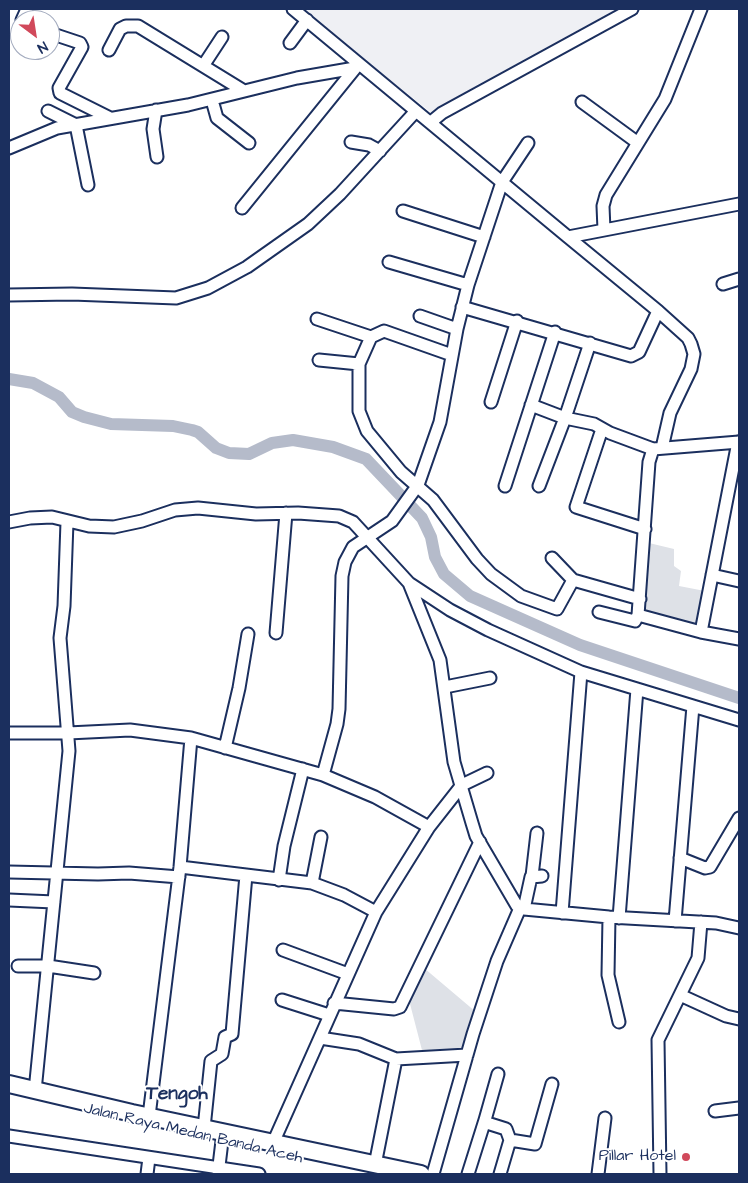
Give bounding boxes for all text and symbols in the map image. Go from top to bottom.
north arrow [10,10,60,60]
text: N [33,36,51,58]
district label: Tengoh [146,1084,208,1106]
street label: Jalan Raya Medan Banda Aceh [82,1099,304,1169]
place label: Pillar Hotel [599,1147,676,1167]
marker: Pillar Hotel [680,1151,692,1163]

